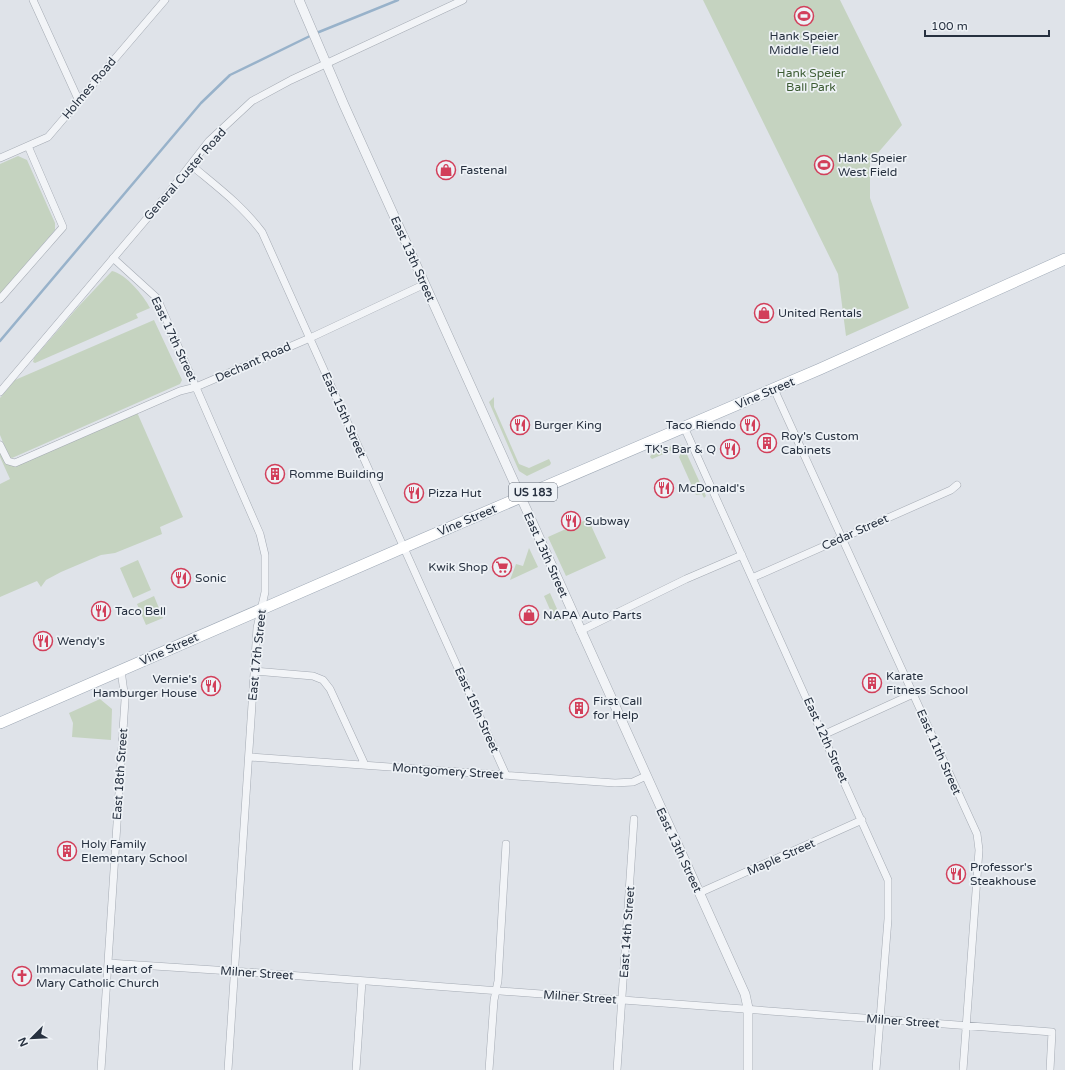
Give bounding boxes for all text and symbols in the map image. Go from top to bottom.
sports icon: Hank Speier Middle Field [793,5,815,27]
scale bar [925,12,1049,38]
text: 100 m [931,19,968,33]
place label: Hank Speier Middle Field [769,29,839,57]
street label: Holmes Road [59,54,119,122]
park label: Hank Speier Ball Park [777,66,846,94]
street label: General Custer Road [141,125,229,223]
place label: Hank Speier West Field [838,151,907,179]
sports icon: Hank Speier West Field [813,154,835,176]
shop icon: Fastenal [435,159,457,181]
place label: Fastenal [460,163,507,177]
street label: East 13th Street [388,214,438,304]
street label: East 17th Street [148,294,200,384]
shop icon: United Rentals [753,302,775,324]
place label: United Rentals [778,306,862,320]
street label: Dechant Road [213,339,293,385]
street label: East 15th Street [319,370,369,460]
street label: Vine Street [733,374,797,412]
restaurant icon: Burger King [509,414,531,436]
restaurant icon: Taco Riendo [739,414,761,436]
place label: Burger King [534,418,602,432]
place label: Taco Riendo [666,418,736,432]
place label: Roy's Custom Cabinets [781,429,859,457]
building icon: Roy's Custom Cabinets [756,432,778,454]
restaurant icon: TK's Bar & Q [719,438,741,460]
place label: TK's Bar & Q [645,442,716,456]
building icon: Romme Building [264,463,286,485]
place label: Romme Building [289,467,384,481]
restaurant icon: McDonald's [653,477,675,499]
place label: McDonald's [678,481,745,495]
restaurant icon: Pizza Hut [403,482,425,504]
road number: US 183 [509,483,557,501]
place label: Pizza Hut [428,486,482,500]
street label: Vine Street [435,501,499,539]
street label: East 13th Street [521,510,571,600]
restaurant icon: Subway [560,510,582,532]
street label: Cedar Street [820,511,891,553]
place label: Subway [585,514,630,528]
supermarket icon: Kwik Shop [491,556,513,578]
place label: Kwik Shop [428,560,488,574]
restaurant icon: Sonic [170,567,192,589]
place label: Sonic [195,571,226,585]
restaurant icon: Taco Bell [90,600,112,622]
place label: Taco Bell [115,604,166,618]
shop icon: NAPA Auto Parts [518,604,540,626]
street label: East 17th Street [245,608,269,702]
place label: NAPA Auto Parts [543,608,642,622]
restaurant icon: Wendy's [32,630,54,652]
street label: Vine Street [138,630,201,668]
place label: Wendy's [57,634,105,648]
street label: East 15th Street [452,665,502,755]
place label: Karate Fitness School [886,669,968,697]
place label: Vernie's Hamburger House [93,672,197,700]
building icon: Karate Fitness School [861,672,883,694]
restaurant icon: Vernie's Hamburger House [200,675,222,697]
place label: First Call for Help [593,694,642,722]
street label: East 12th Street [801,695,851,785]
building icon: First Call for Help [568,697,590,719]
street label: East 11th Street [914,707,964,797]
street label: East 18th Street [110,727,130,820]
street label: Montgomery Street [392,760,505,782]
street label: East 13th Street [653,805,705,895]
street label: Maple Street [745,836,818,878]
place label: Holy Family Elementary School [81,837,188,865]
building icon: Holy Family Elementary School [56,840,78,862]
place label: Professor's Steakhouse [970,860,1036,888]
restaurant icon: Professor's Steakhouse [945,863,967,885]
street label: East 14th Street [617,885,637,978]
place label: Immaculate Heart of Mary Catholic Church [36,962,159,990]
street label: Milner Street [220,963,295,983]
church icon: Immaculate Heart of Mary Catholic Church [11,965,33,987]
street label: Milner Street [543,987,618,1007]
street label: Milner Street [866,1011,941,1031]
north arrow [12,1018,52,1058]
text: N [16,1035,31,1049]

